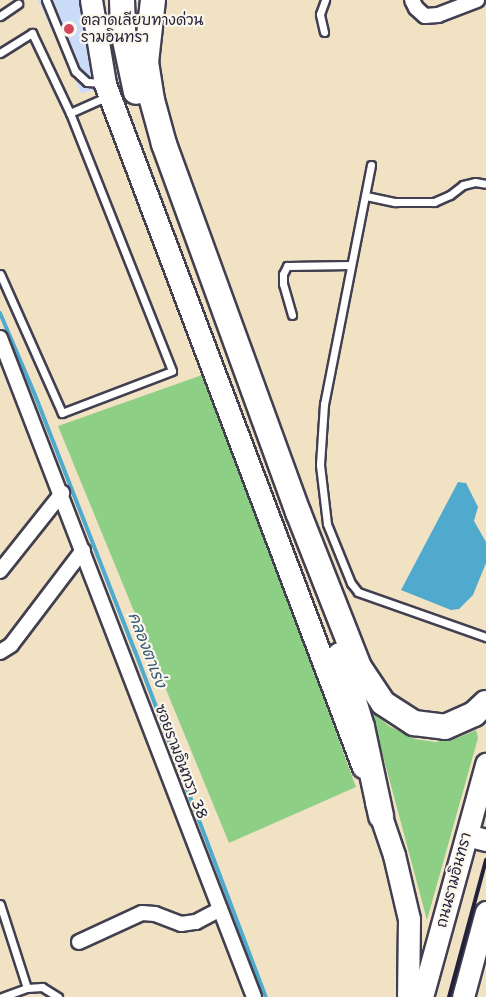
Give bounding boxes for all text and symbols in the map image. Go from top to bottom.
place label: ตลาดเลียบทางด่วน รามอินทรา [81,11,203,46]
marker: ตลาดเลียบทางด่วน รามอินทรา [62,22,76,36]
water label: คลองตาเร่ง [124,610,170,690]
street label: ซอยรามอินทรา 38 [151,702,211,822]
street label: ถนนรามอินทรา [433,830,475,930]

